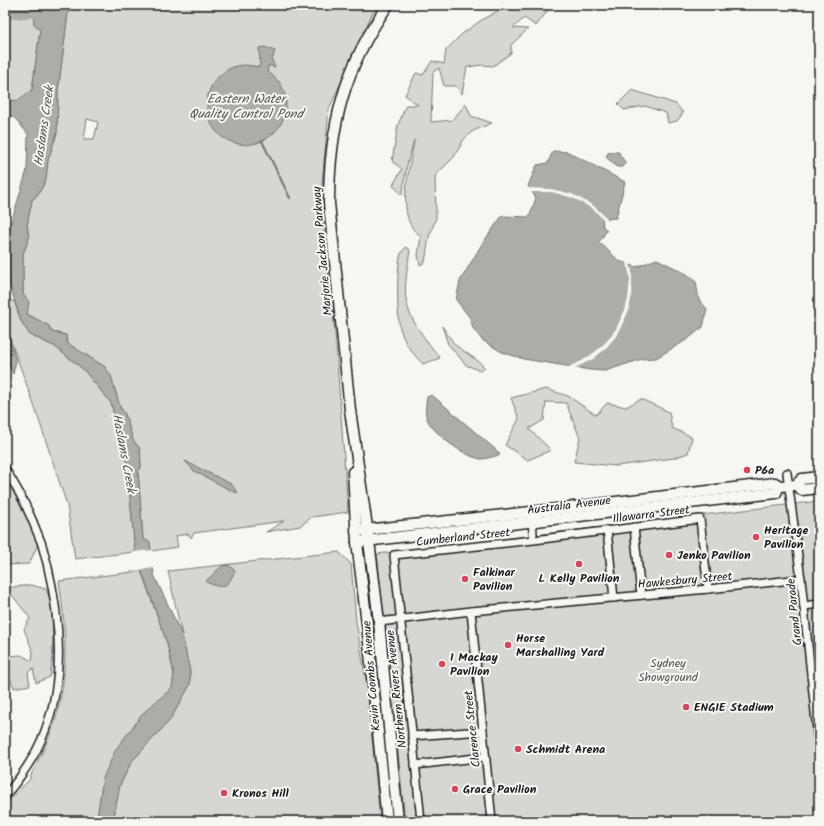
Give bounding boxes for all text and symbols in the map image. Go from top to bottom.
water label: Haslams Creek [28,83,61,168]
water label: Eastern Water Quality Control Pond [189,89,306,125]
street label: Marjorie Jackson Parkway [307,185,338,316]
water label: Haslams Creek [106,412,142,497]
place label: P6a [755,461,774,480]
marker: P6a [742,465,752,475]
street label: Australia Avenue [526,491,612,520]
street label: Illawarra Street [611,500,691,529]
place label: Heritage Pavilion [764,521,808,554]
street label: Cumberland Street [415,523,511,552]
marker: Heritage Pavilion [751,532,761,542]
place label: Jenko Pavilion [677,546,751,565]
marker: Jenko Pavilion [664,550,674,560]
marker: L Kelly Pavilion [574,559,584,569]
place label: Falkinar Pavilion [473,563,516,596]
street label: Hawkesbury Street [637,567,733,594]
place label: L Kelly Pavilion [539,569,620,588]
marker: Falkinar Pavilion [460,574,470,584]
street label: Grand Parade [781,577,807,646]
street label: Kevin Coombs Avenue [357,619,386,732]
street label: Northern Rivers Avenue [381,628,412,749]
place label: Horse Marshalling Yard [516,629,605,662]
marker: Horse Marshalling Yard [503,640,513,650]
place label: I Mackay Pavilion [450,648,498,681]
park label: Sydney Showground [638,654,699,687]
marker: I Mackay Pavilion [437,659,447,669]
street label: Clarence Street [459,689,486,768]
place label: ENGIE Stadium [694,698,774,717]
marker: ENGIE Stadium [681,702,691,712]
place label: Schmidt Arena [526,740,605,759]
marker: Schmidt Arena [513,744,523,754]
place label: Grace Pavilion [463,780,537,799]
place label: Kronos Hill [232,784,290,803]
marker: Grace Pavilion [450,784,460,794]
marker: Kronos Hill [219,788,229,798]

